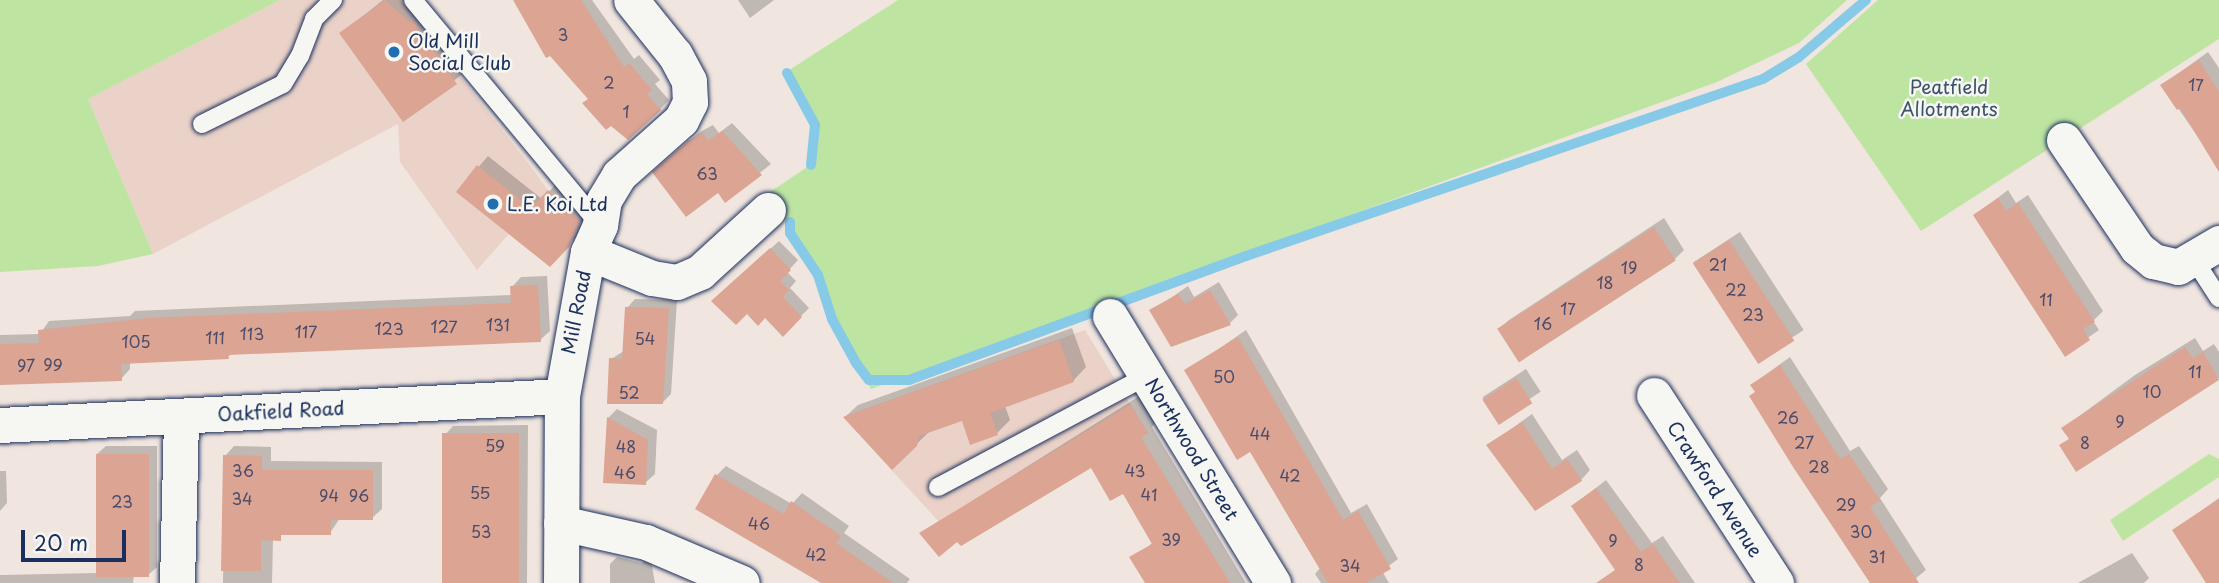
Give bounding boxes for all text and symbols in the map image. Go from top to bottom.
house number: 3 [558,24,568,44]
place label: Old Mill Social Club [408,30,511,74]
marker: Old Mill Social Club [386,44,402,60]
house number: 2 [603,72,615,92]
house number: 17 [2188,74,2204,94]
park label: Peatfield Allotments [1900,76,1998,120]
house number: 1 [622,101,630,121]
house number: 63 [696,163,718,183]
place label: L.E. Koi Ltd [507,193,609,215]
marker: L.E. Koi Ltd [485,196,501,212]
house number: 21 [1709,254,1727,274]
house number: 19 [1621,257,1637,277]
street label: Mill Road [557,268,595,356]
house number: 18 [1596,272,1614,292]
house number: 22 [1725,279,1747,299]
house number: 11 [2039,289,2053,309]
house number: 17 [1560,298,1576,318]
house number: 23 [1742,304,1764,324]
house number: 16 [1534,313,1552,333]
house number: 131 [486,314,510,334]
house number: 127 [430,316,458,336]
house number: 123 [374,318,404,338]
house number: 117 [295,321,317,341]
house number: 113 [240,323,264,343]
house number: 111 [205,327,225,347]
house number: 54 [635,328,655,348]
house number: 105 [121,331,151,351]
house number: 99 [43,354,63,374]
house number: 97 [17,355,35,375]
house number: 11 [2188,361,2202,381]
house number: 50 [1213,366,1235,386]
street label: Northwood Street [1140,374,1244,524]
house number: 10 [2143,381,2161,401]
house number: 52 [618,382,640,402]
street label: Oakfield Road [217,396,345,426]
house number: 26 [1777,407,1799,427]
house number: 9 [2115,411,2125,431]
street label: Crawford Avenue [1662,417,1768,561]
house number: 44 [1249,423,1271,443]
house number: 27 [1794,432,1814,452]
house number: 8 [2080,432,2090,452]
house number: 59 [485,435,505,455]
house number: 48 [616,436,636,456]
house number: 28 [1808,456,1830,476]
house number: 36 [232,460,254,480]
house number: 43 [1125,460,1145,480]
house number: 46 [614,462,636,482]
house number: 42 [1279,465,1301,485]
house number: 55 [470,482,490,502]
house number: 41 [1141,484,1157,504]
house number: 94 [319,485,339,505]
house number: 96 [349,485,369,505]
house number: 34 [231,488,253,508]
house number: 23 [111,491,133,511]
house number: 29 [1836,494,1856,514]
house number: 46 [748,513,770,533]
scale bar [24,516,130,560]
house number: 53 [471,521,491,541]
house number: 30 [1850,521,1872,541]
text: 20 m [34,526,88,558]
house number: 39 [1161,529,1181,549]
house number: 9 [1608,530,1618,550]
house number: 42 [805,544,827,564]
house number: 31 [1869,546,1885,566]
house number: 8 [1634,554,1644,574]
house number: 34 [1339,555,1361,575]

